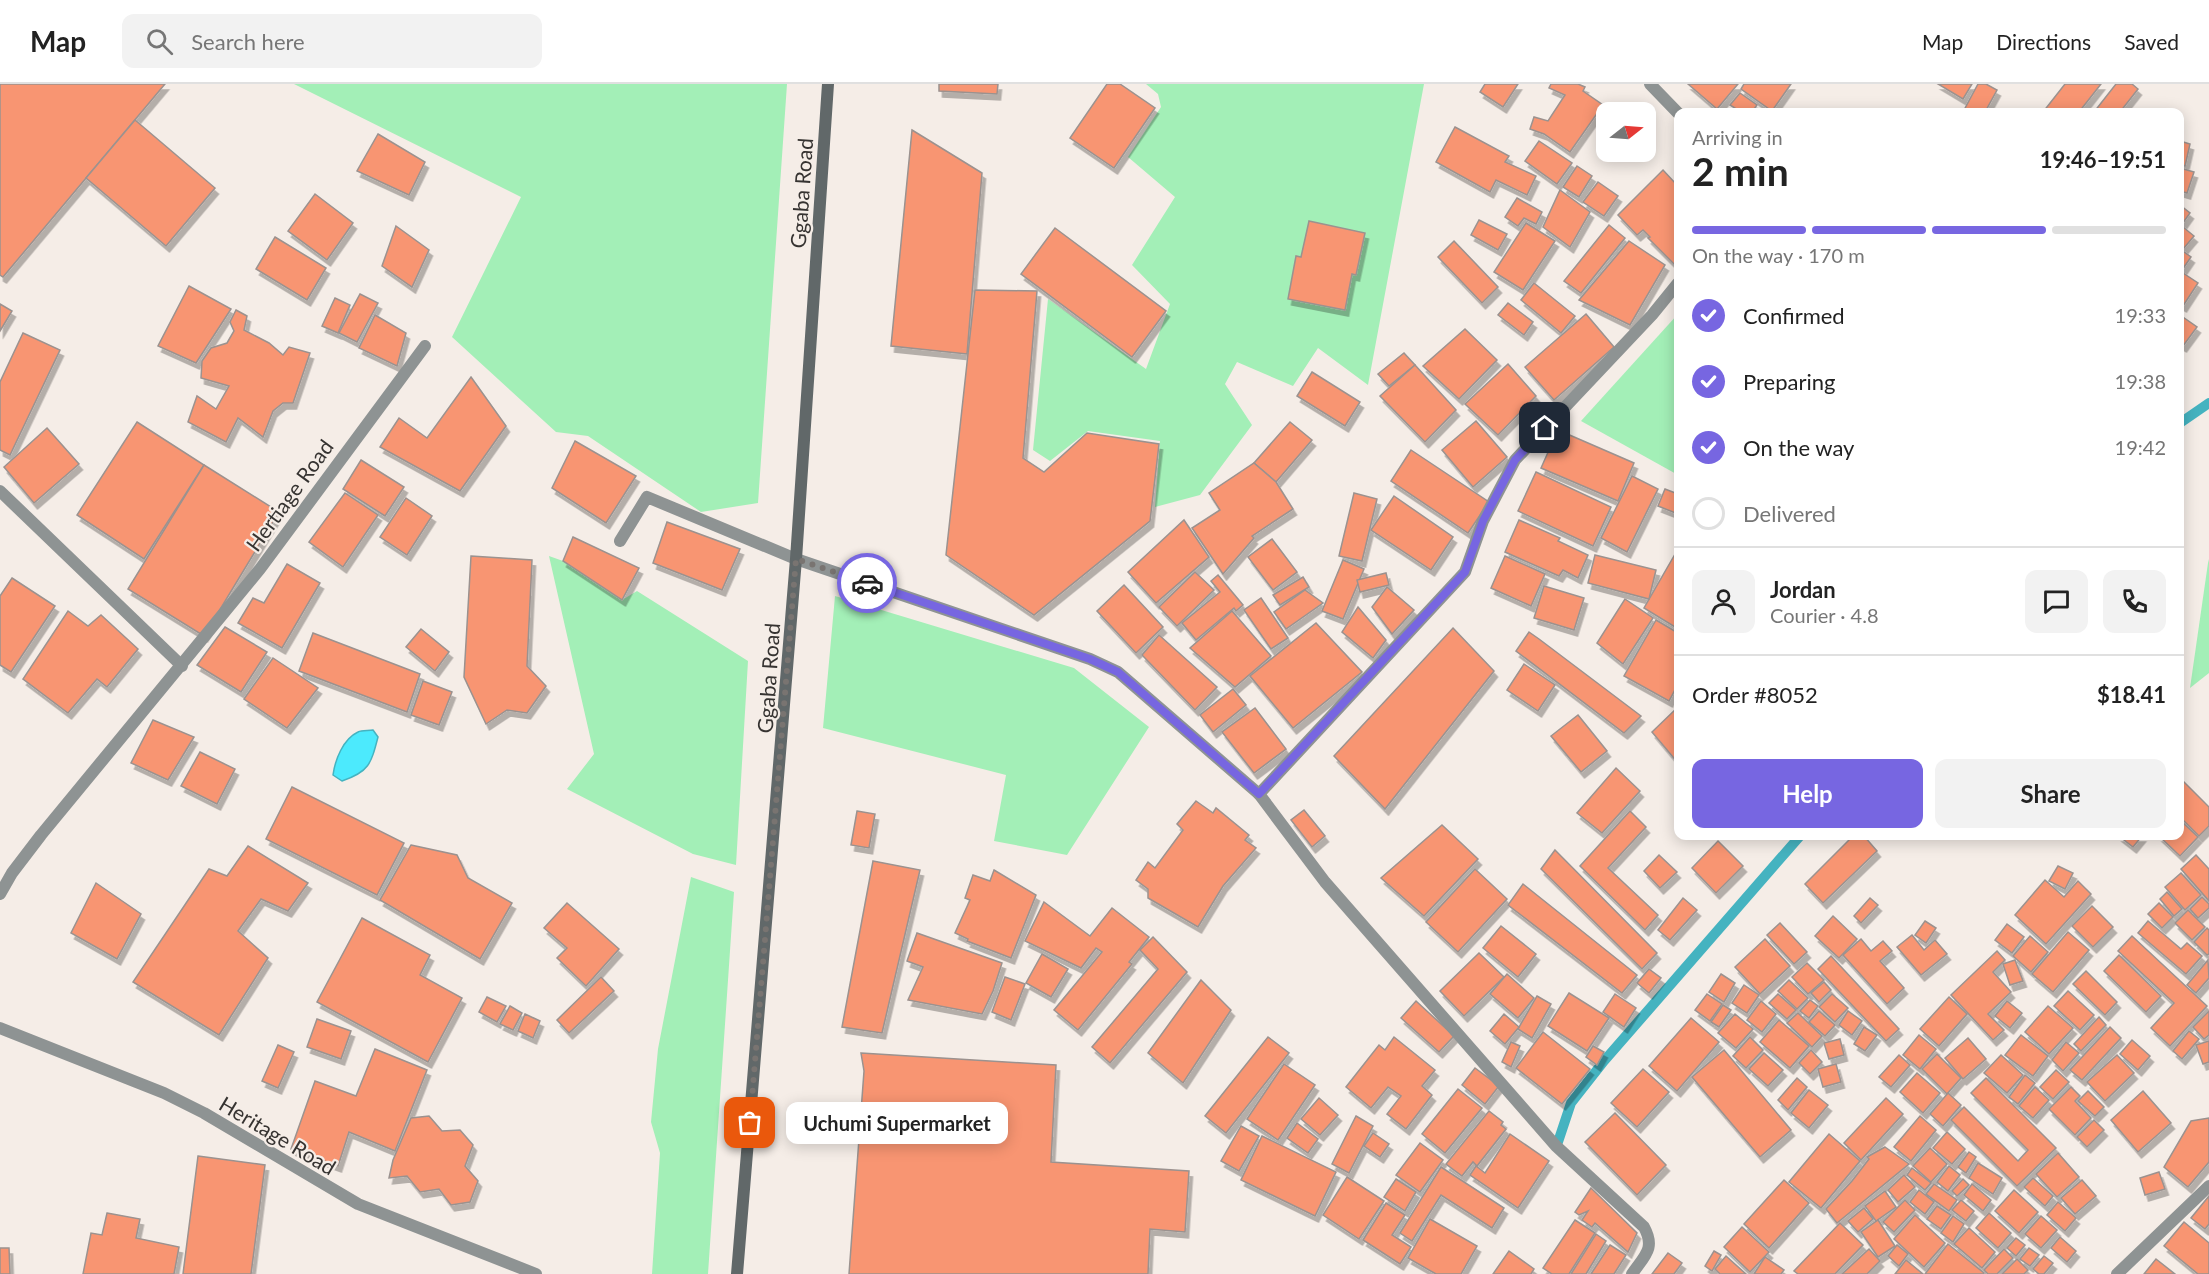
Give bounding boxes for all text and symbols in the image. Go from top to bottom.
search box [122,14,542,68]
text: Map [30,24,86,58]
icon: search [143,25,176,58]
text: Search here [191,28,305,55]
text: Map [1922,29,1963,54]
text: Directions [1996,29,2091,54]
text: Saved [2124,29,2179,54]
north arrow [1596,102,1656,162]
map controls [1596,102,1656,162]
text: Arriving in [1692,125,1783,149]
street label: Ggaba Road [785,137,817,249]
text: 19:46–19:51 [2040,146,2166,173]
text: 2 min [1692,148,1789,194]
text: On the way · 170 m [1692,243,1865,267]
icon: check [1692,299,1725,332]
text: Confirmed [1743,302,1845,329]
text: 19:33 [2115,303,2166,327]
icon: check [1692,365,1725,398]
text: Preparing [1743,368,1835,395]
text: 19:38 [2115,369,2166,393]
pin [1519,402,1570,453]
icon: home [1528,411,1561,444]
icon: check [1692,431,1725,464]
street label: Hertiage Road [240,434,338,556]
text: On the way [1743,434,1854,461]
text: 19:42 [2115,435,2166,459]
text: Delivered [1743,500,1836,527]
courier [837,553,897,613]
icon: car [851,567,884,600]
button: person [1692,570,1755,633]
button: chat [2025,570,2088,633]
button: phone [2103,570,2166,633]
text: Jordan [1770,576,1836,603]
text: Courier · 4.8 [1770,603,1879,627]
street label: Ggaba Road [752,622,784,734]
text: Order #8052 [1692,681,1818,708]
text: $18.41 [2097,681,2166,708]
button: Help [1692,759,1923,828]
button: Share [1935,759,2166,828]
street label: Heritage Road [215,1090,341,1180]
pin [724,1097,775,1148]
callout: Uchumi Supermarket [786,1102,1008,1144]
icon: bag [733,1106,766,1139]
text: Uchumi Supermarket [803,1111,991,1135]

